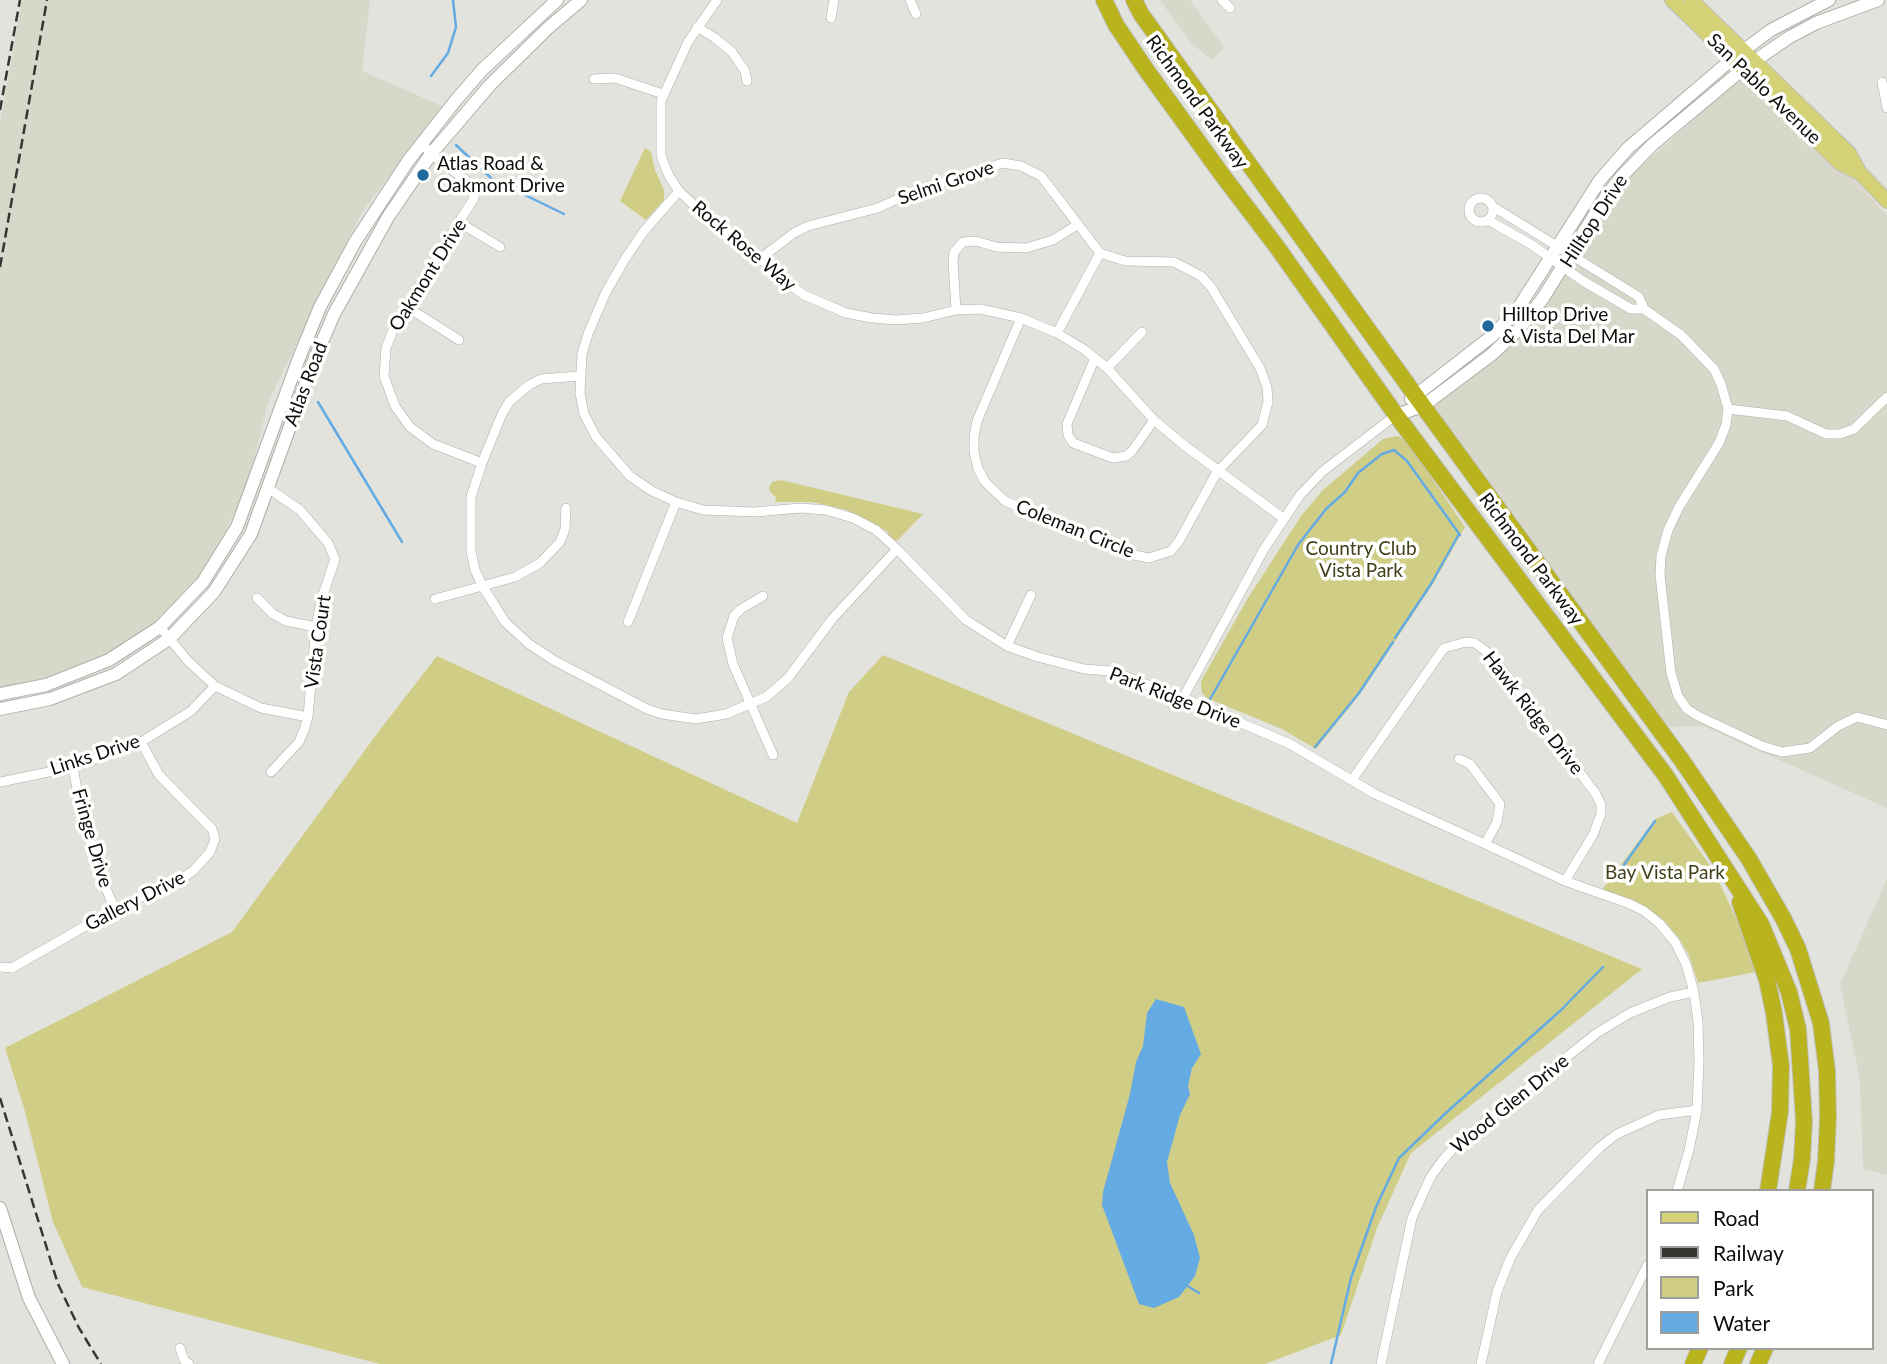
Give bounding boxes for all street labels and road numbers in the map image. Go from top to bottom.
street label: San Pablo Avenue [1702,29,1826,149]
street label: Richmond Parkway [1141,31,1253,173]
street label: Selmi Grove [895,156,997,210]
street label: Hilltop Drive [1556,170,1632,272]
street label: Rock Rose Way [687,196,801,296]
street label: Oakmont Drive [384,215,472,335]
street label: Atlas Road [280,339,332,429]
street label: Richmond Parkway [1474,488,1588,630]
street label: Coleman Circle [1012,495,1138,563]
street label: Vista Court [300,594,336,690]
street label: Hawk Ridge Drive [1478,647,1588,779]
street label: Park Ridge Drive [1106,662,1244,734]
street label: Links Drive [47,730,143,780]
street label: Fringe Drive [67,786,117,890]
street label: Gallery Drive [81,866,189,936]
street label: Wood Glen Drive [1447,1050,1573,1158]

